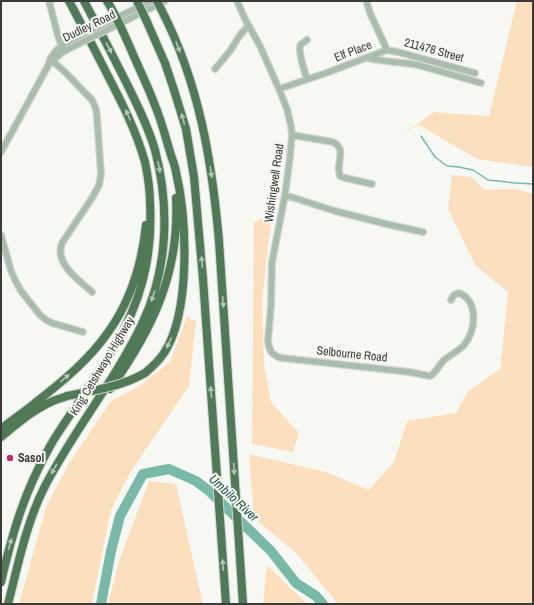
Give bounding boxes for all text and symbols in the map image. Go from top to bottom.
street label: Dudley Road [60,6,118,46]
street label: 211478 Street [402,34,466,66]
street label: Elf Place [332,37,374,65]
one-way arrow [176,41,182,53]
one-way arrow [105,42,112,54]
one-way arrow [125,110,131,121]
one-way arrow [180,113,186,125]
street label: Wishingwell Road [261,143,287,223]
one-way arrow [156,161,162,174]
one-way arrow [208,166,214,178]
one-way arrow [198,256,205,268]
one-way arrow [149,290,155,302]
one-way arrow [219,296,226,308]
street label: King Cetshwayo Highway [66,314,138,418]
one-way arrow [166,338,172,349]
street label: Selbourne Road [316,342,388,366]
one-way arrow [60,373,70,383]
one-way arrow [208,385,215,398]
place label: Sasol [18,450,45,466]
marker: Sasol [5,453,15,463]
one-way arrow [51,463,57,475]
one-way arrow [231,463,238,475]
water label: Umbilo River [205,471,263,526]
one-way arrow [7,538,13,550]
one-way arrow [220,559,227,571]

